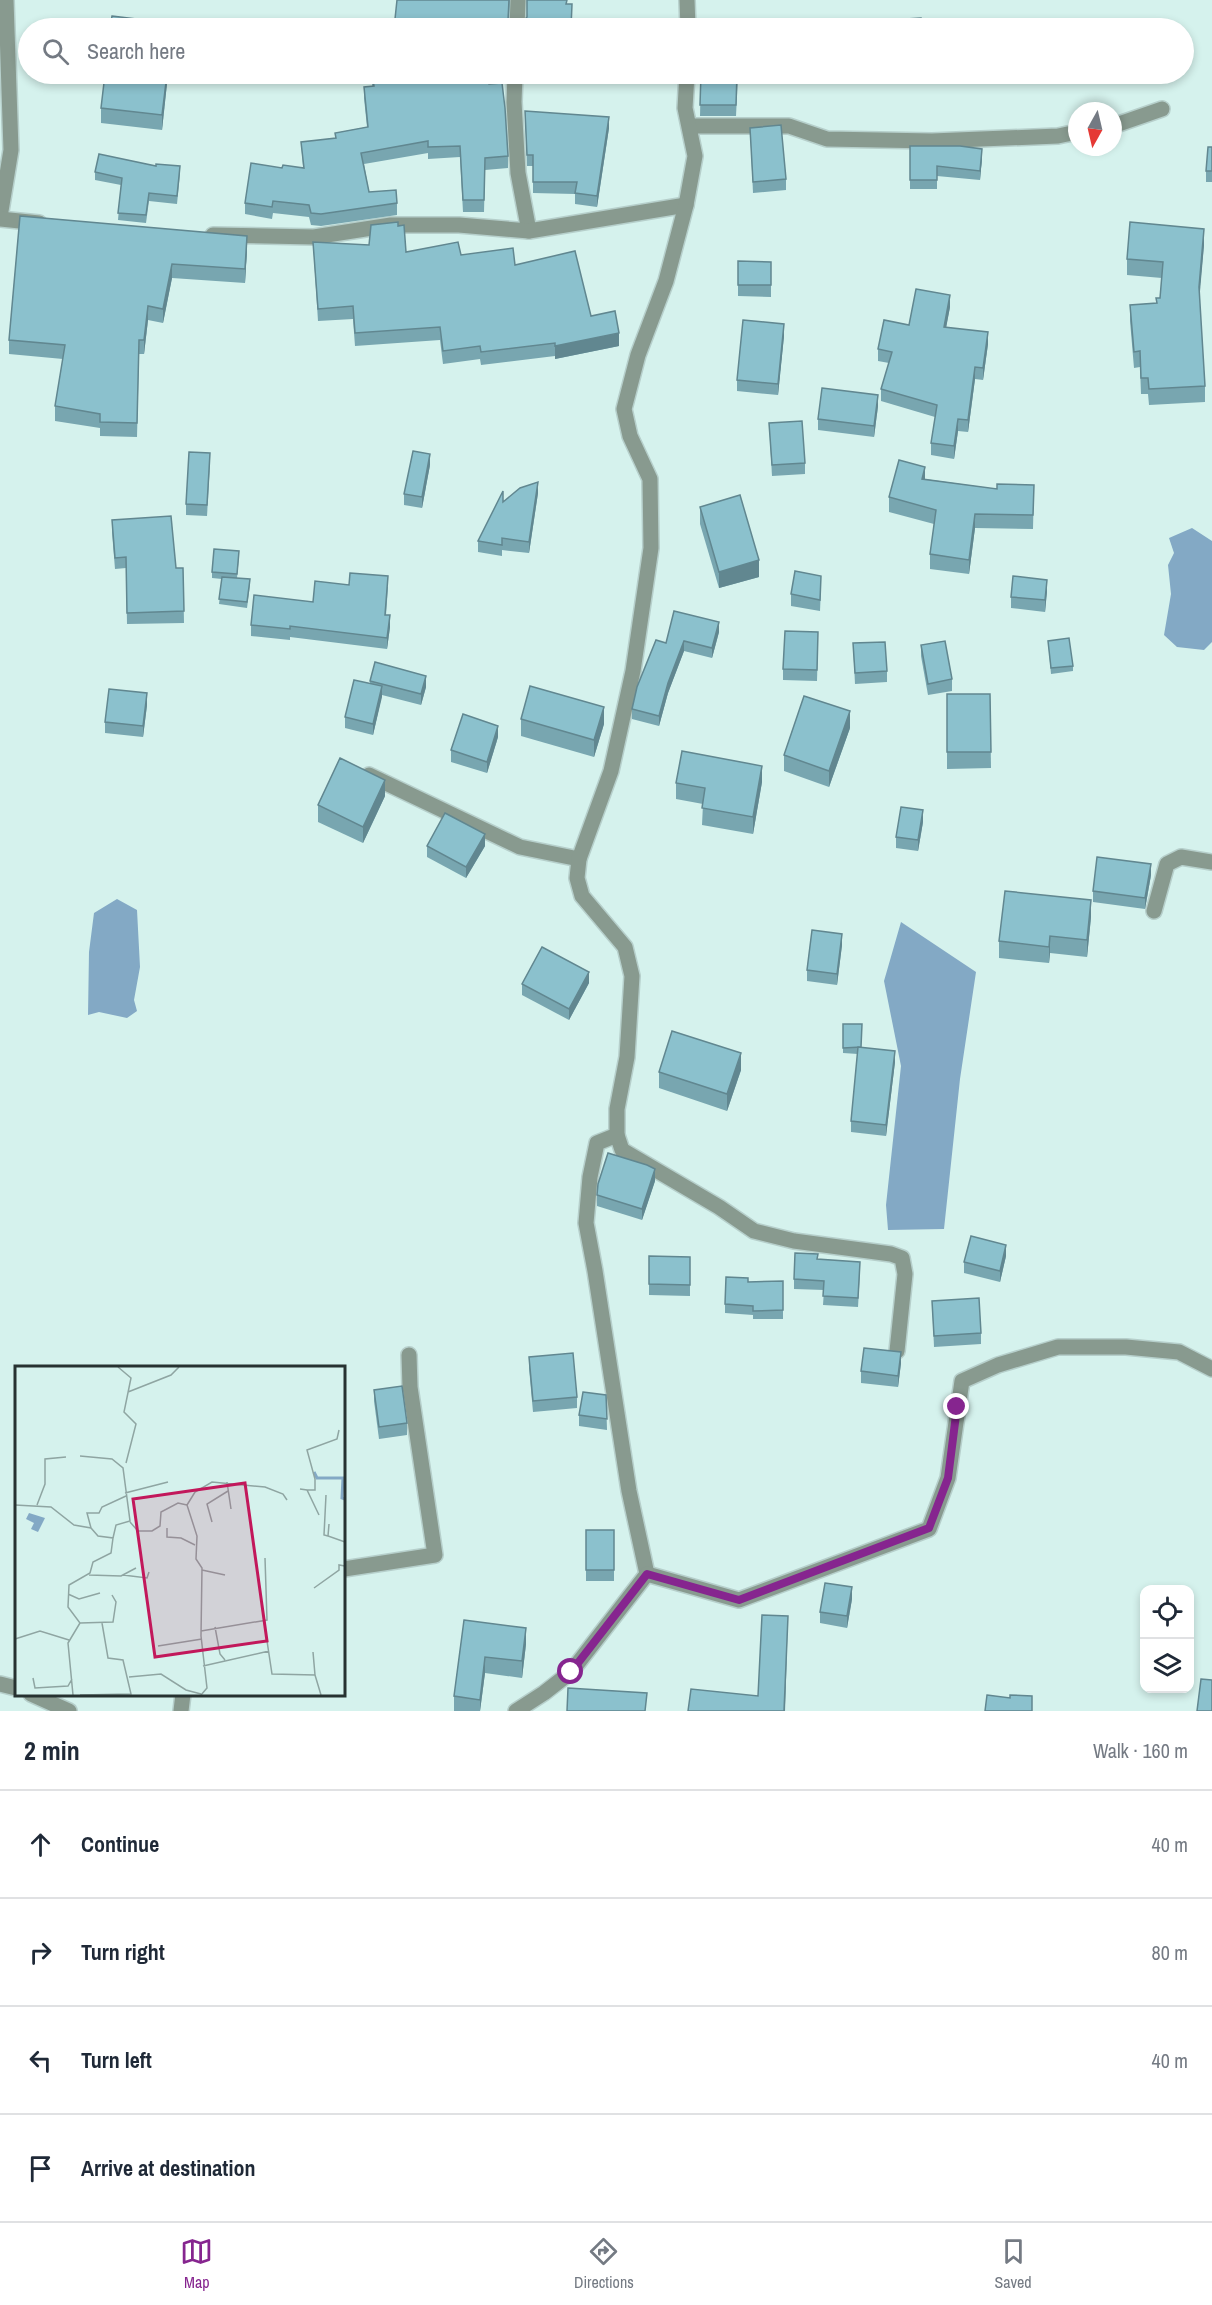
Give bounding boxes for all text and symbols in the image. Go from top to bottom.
search box [18,18,1194,84]
icon: search [39,35,72,68]
text: Search here [87,36,185,66]
north arrow [1068,102,1122,156]
inset map [15,1366,345,1696]
route end [943,1393,969,1419]
map controls [1140,1585,1194,1693]
button: locate [1140,1585,1194,1639]
button: layers [1140,1639,1194,1693]
route start [557,1658,583,1684]
text: 2 min [24,1733,80,1768]
text: Walk · 160 m [1093,1737,1188,1764]
icon: ahead [24,1828,57,1861]
text: Continue [81,1829,159,1859]
text: 40 m [1152,1831,1188,1858]
icon: right [24,1936,57,1969]
text: Turn right [81,1937,165,1967]
text: 80 m [1152,1939,1188,1966]
icon: left [24,2044,57,2077]
text: Turn left [81,2045,152,2075]
text: 40 m [1152,2047,1188,2074]
icon: arrive [24,2152,57,2185]
text: Arrive at destination [81,2153,255,2183]
tab: Map [180,2235,213,2293]
tab: Directions [574,2235,634,2293]
tab: Saved [994,2235,1032,2293]

